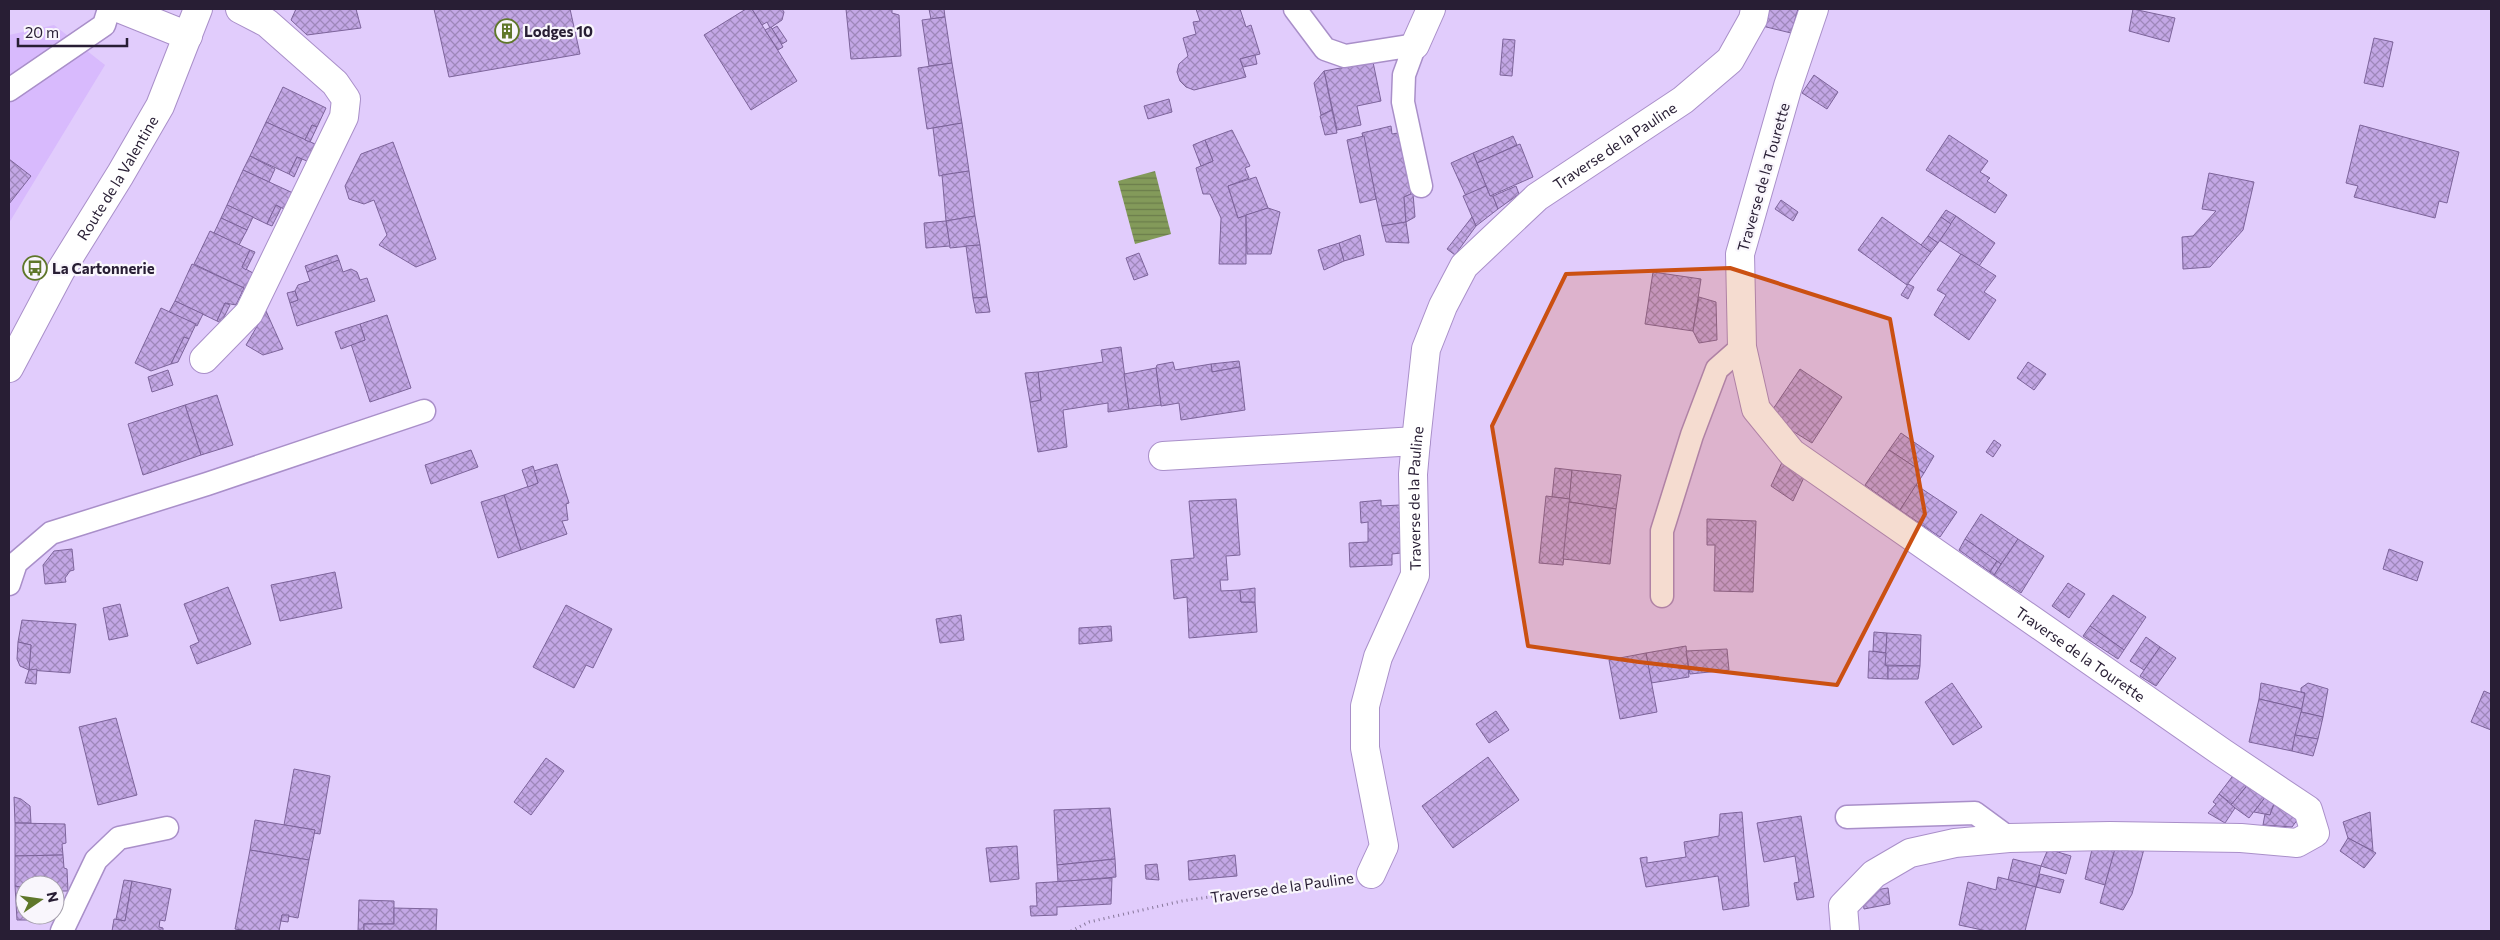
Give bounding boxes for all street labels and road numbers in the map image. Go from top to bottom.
street label: Traverse de la Pauline [1549,98,1680,193]
street label: Traverse de la Tourette [1733,100,1793,253]
street label: Route de la Valentine [73,112,162,243]
street label: Traverse de la Pauline [1404,425,1427,571]
street label: Traverse de la Tourette [2012,602,2149,705]
street label: Traverse de la Pauline [1209,868,1355,906]

